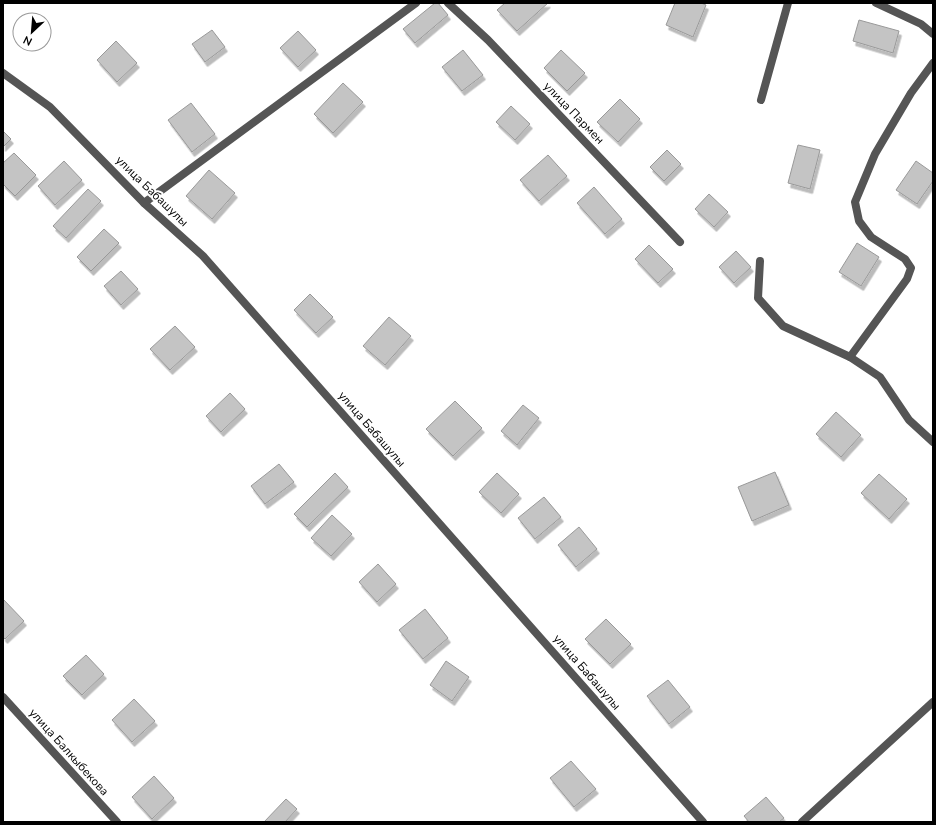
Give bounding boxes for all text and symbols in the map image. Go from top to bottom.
north arrow [12,12,52,52]
text: N [21,32,35,49]
street label: улица Пармен [540,78,608,148]
street label: улица Бабашулы [112,152,192,230]
street label: улица Бабашулы [335,388,409,470]
street label: улица Бабашулы [550,631,624,713]
street label: улица Балкыбекова [25,705,113,799]

